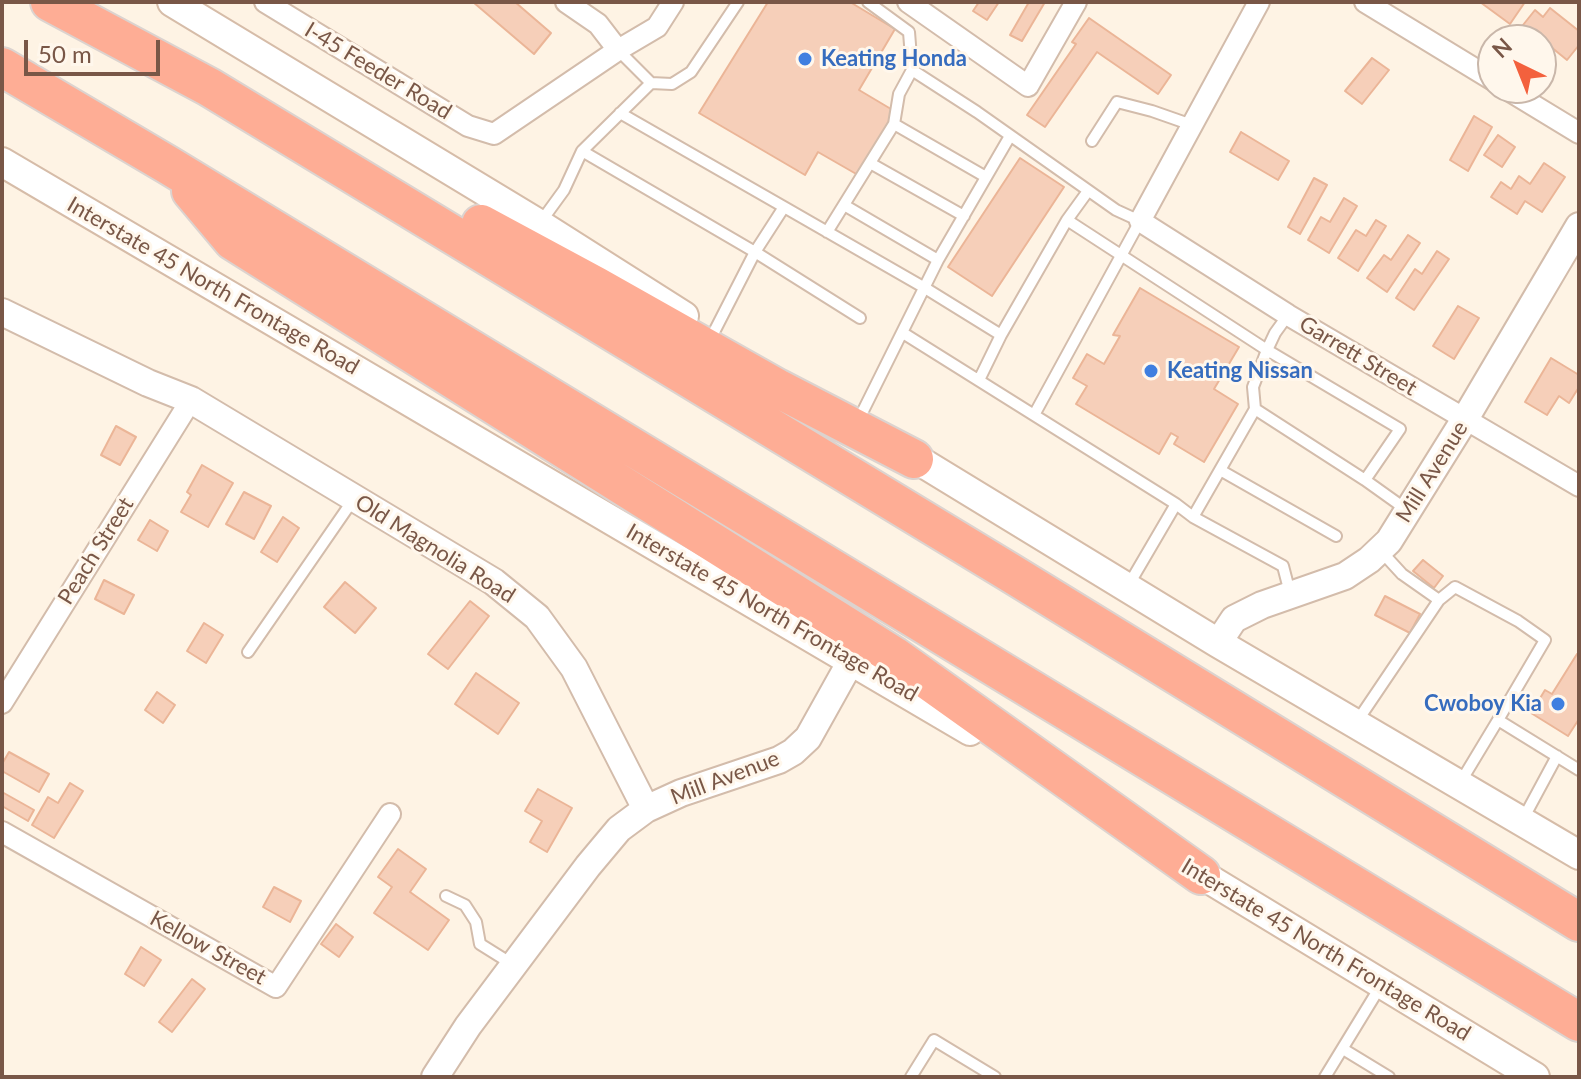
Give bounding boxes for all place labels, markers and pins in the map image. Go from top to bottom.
place label: Keating Honda [821,46,967,72]
marker: Keating Honda [796,50,814,68]
place label: Keating Nissan [1167,358,1313,384]
marker: Keating Nissan [1142,362,1160,380]
place label: Cwoboy Kia [1424,691,1542,717]
marker: Cwoboy Kia [1549,695,1567,713]

